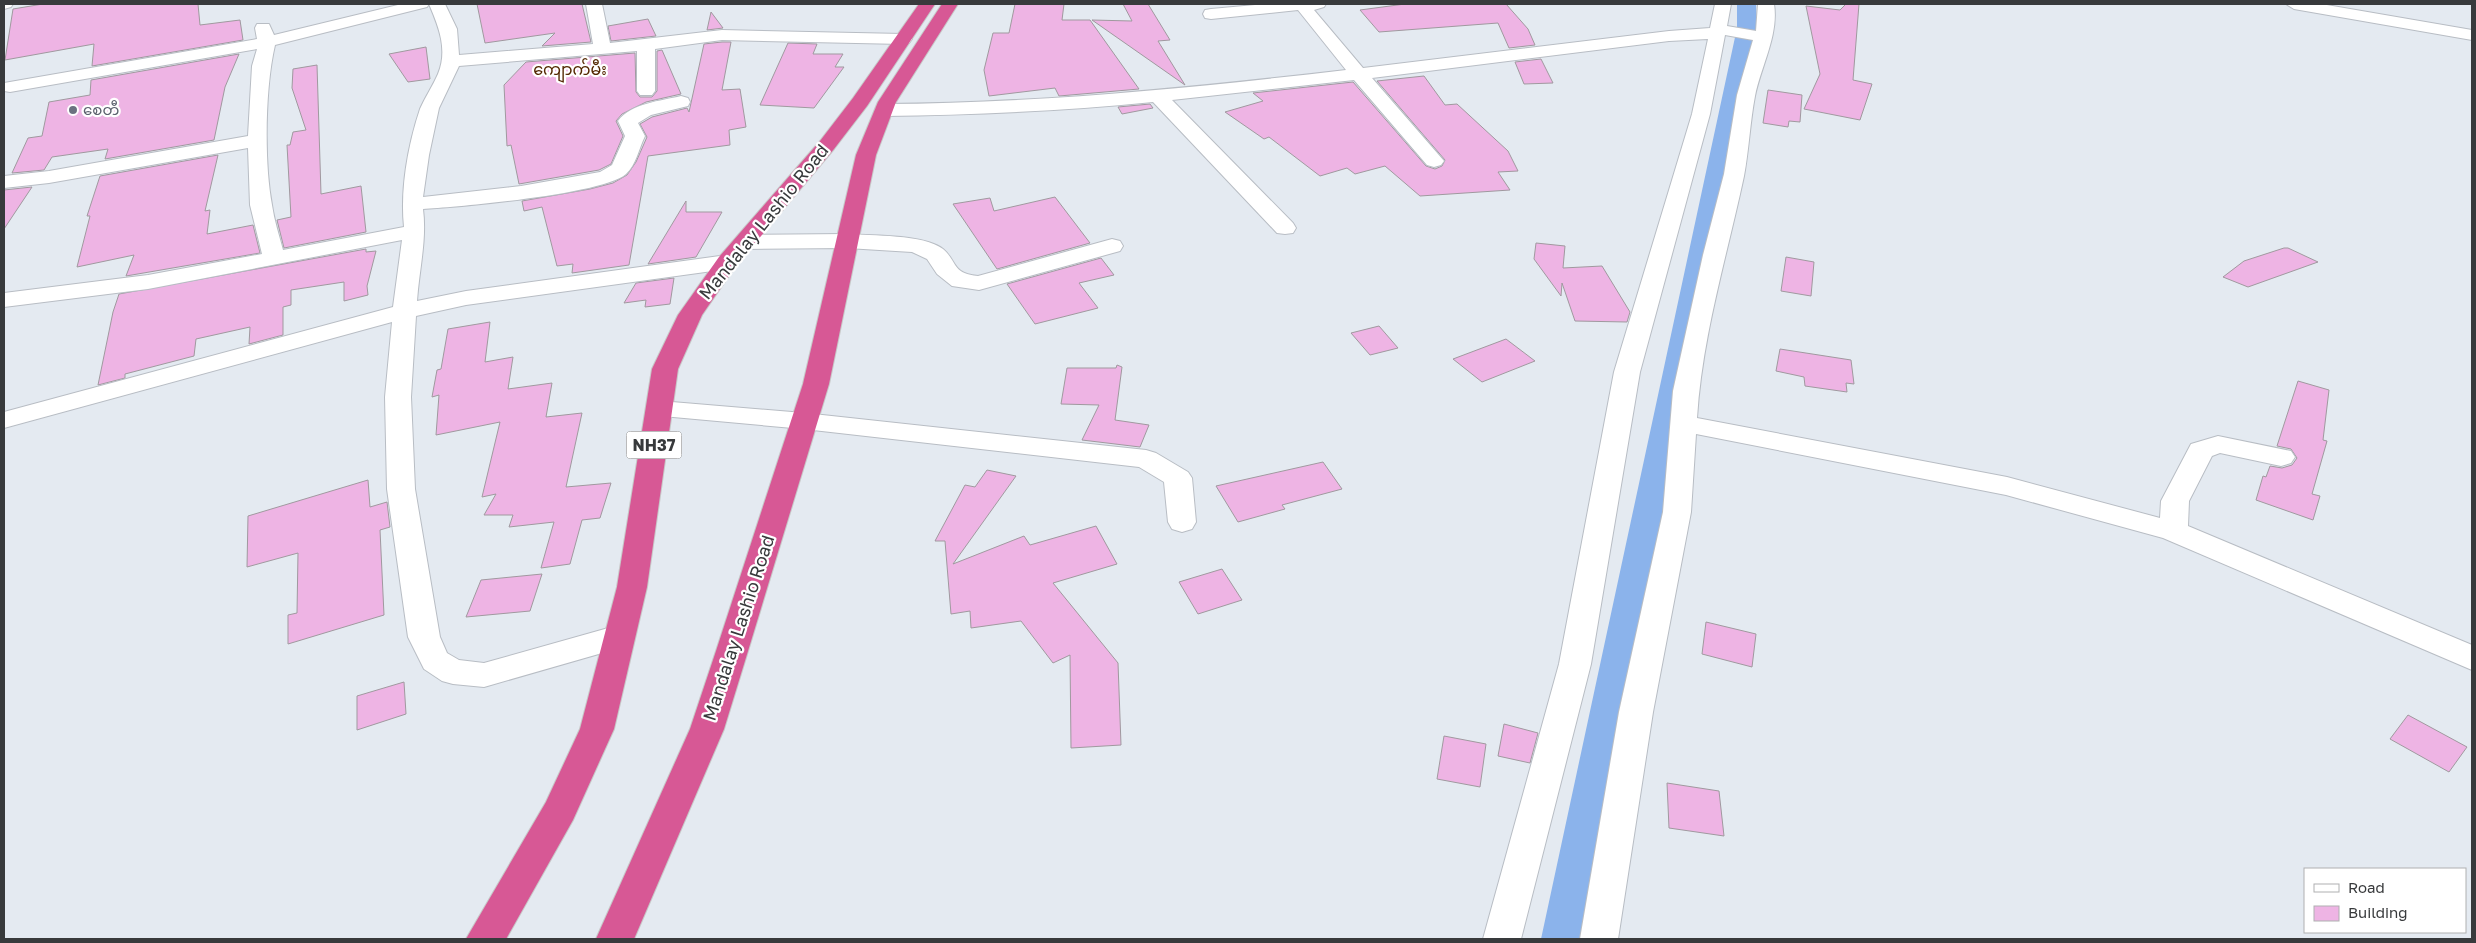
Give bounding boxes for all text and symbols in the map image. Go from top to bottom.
district label: ကျောက်မီး [533,58,607,83]
place label: စေတီ [83,100,119,118]
marker: စေတီ [67,104,79,116]
street label: Mandalay Lashio Road [694,139,833,304]
road number: NH37 [626,432,682,458]
street label: Mandalay Lashio Road [698,532,778,723]
legend [2304,868,2466,933]
text: Road [2348,878,2385,896]
text: Building [2348,903,2408,921]

